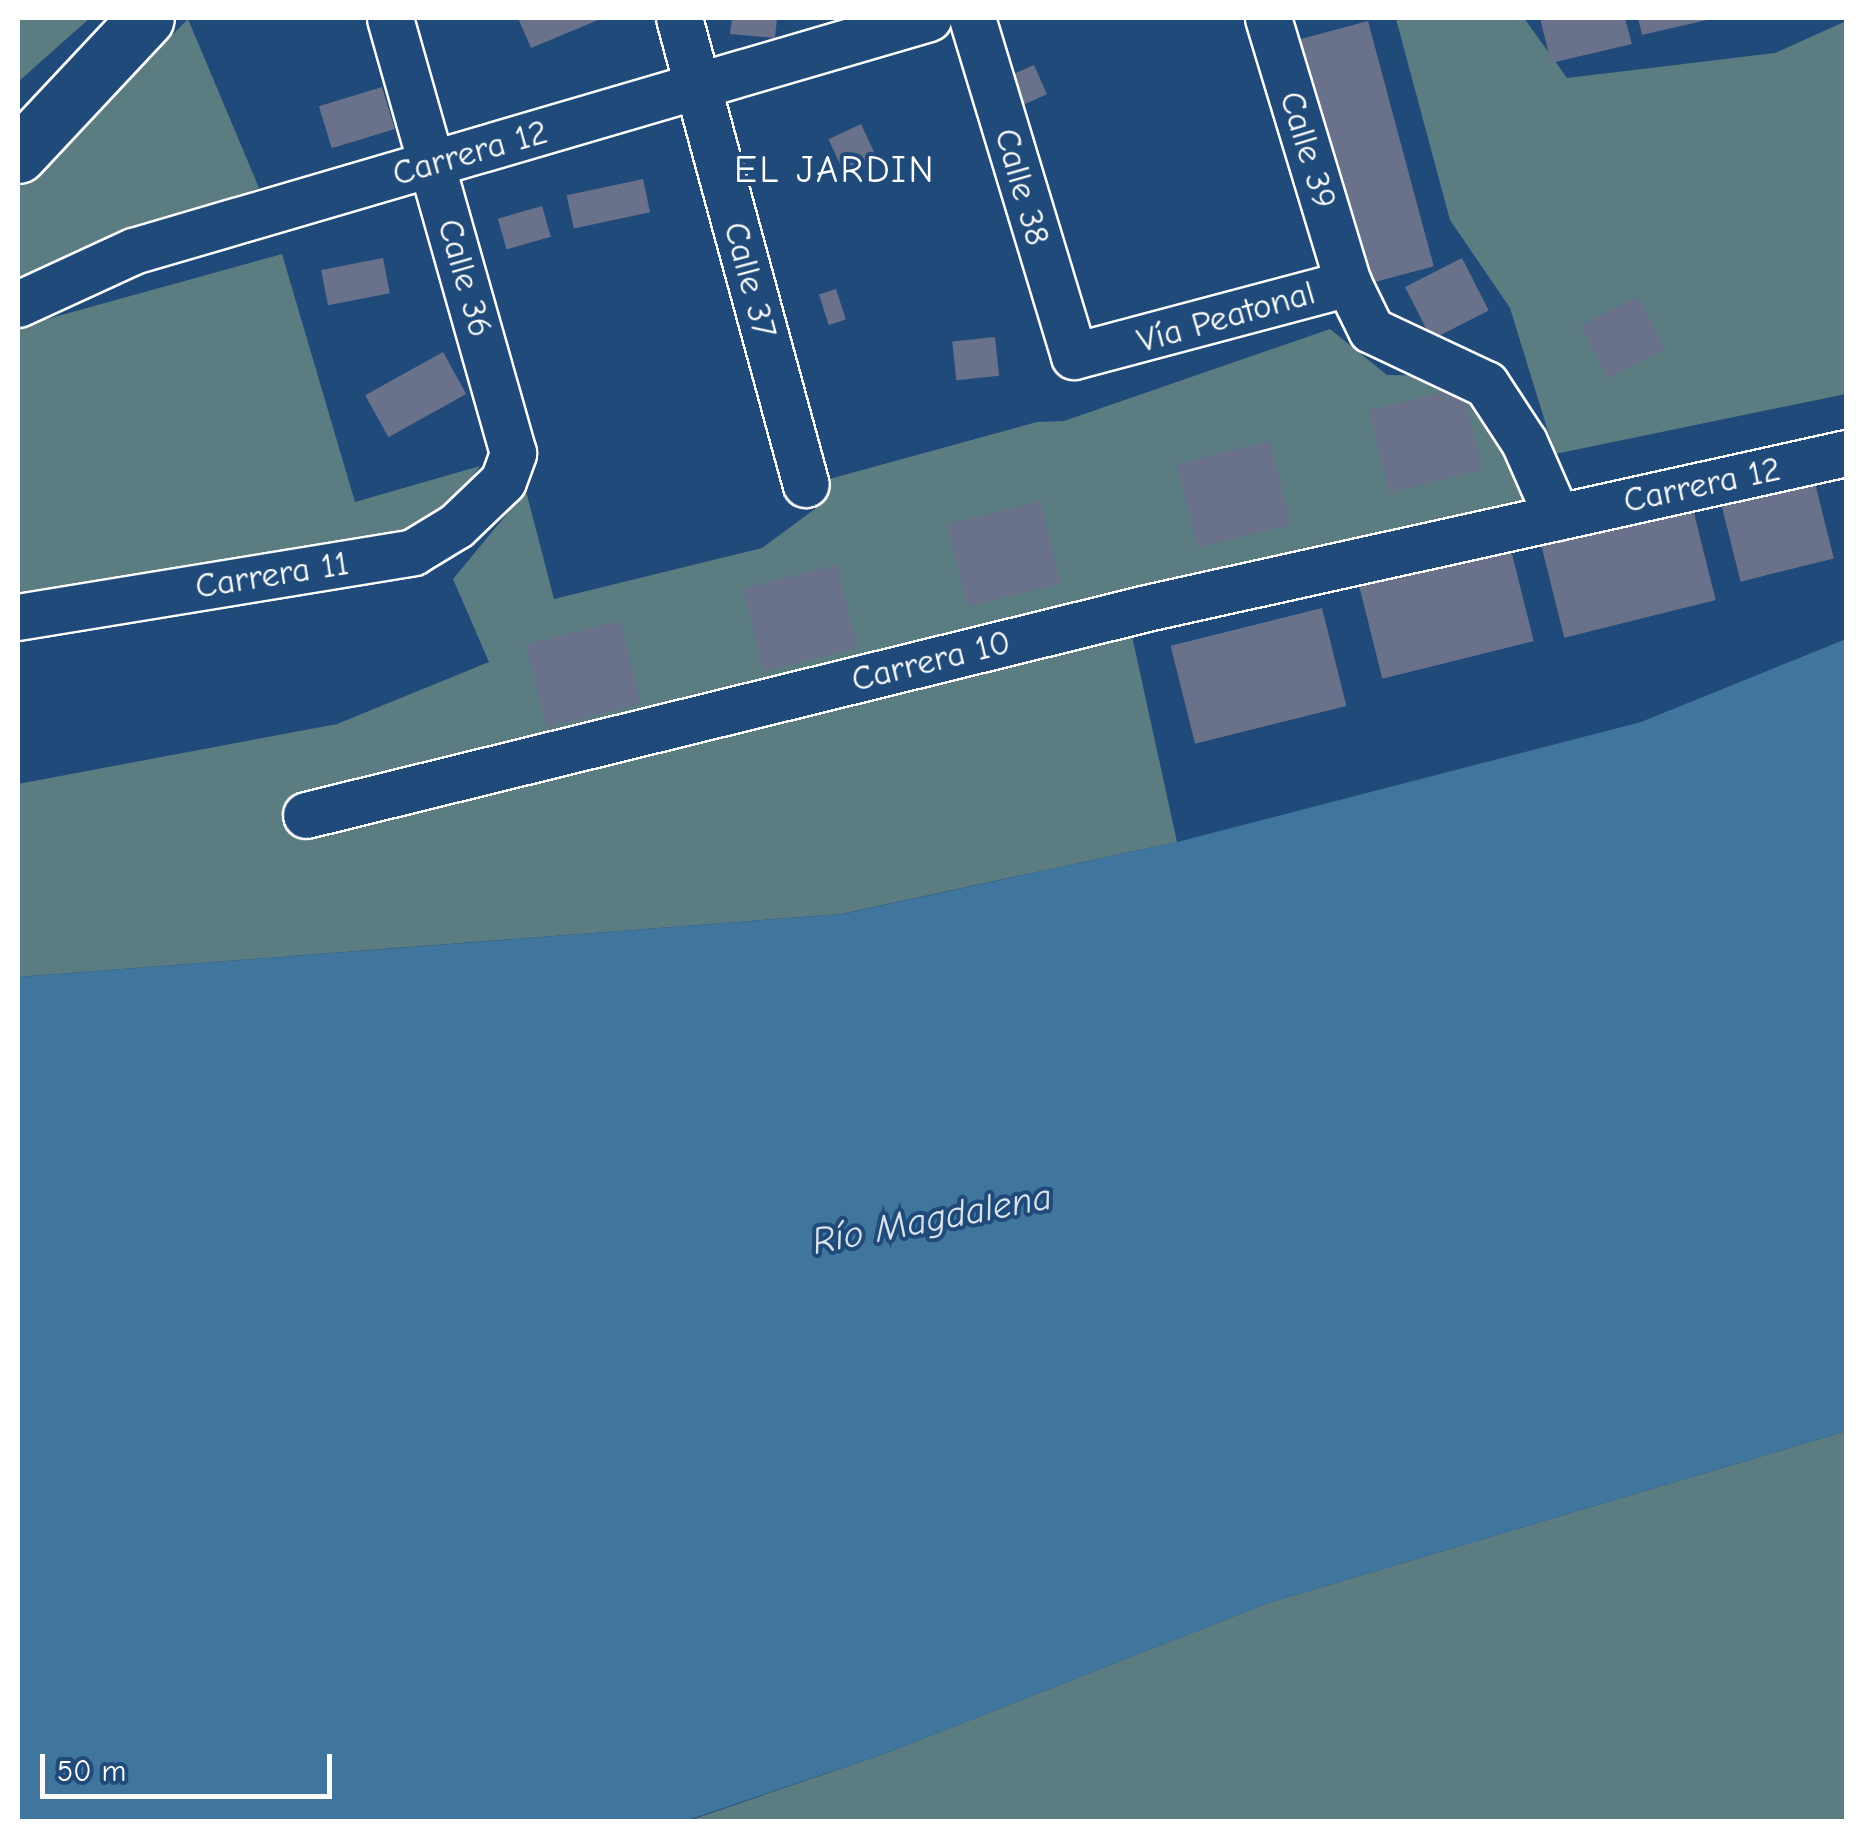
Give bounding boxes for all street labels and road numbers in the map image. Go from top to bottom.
street label: Calle 39 [1270,86,1346,214]
street label: Carrera 12 [388,111,552,195]
street label: Calle 38 [985,124,1059,250]
street label: Calle 36 [428,214,502,342]
street label: Calle 37 [714,217,786,343]
street label: Vía Peatonal [1132,272,1320,362]
street label: Carrera 12 [1620,448,1784,522]
street label: Carrera 11 [192,542,352,608]
street label: Carrera 10 [847,621,1015,701]

